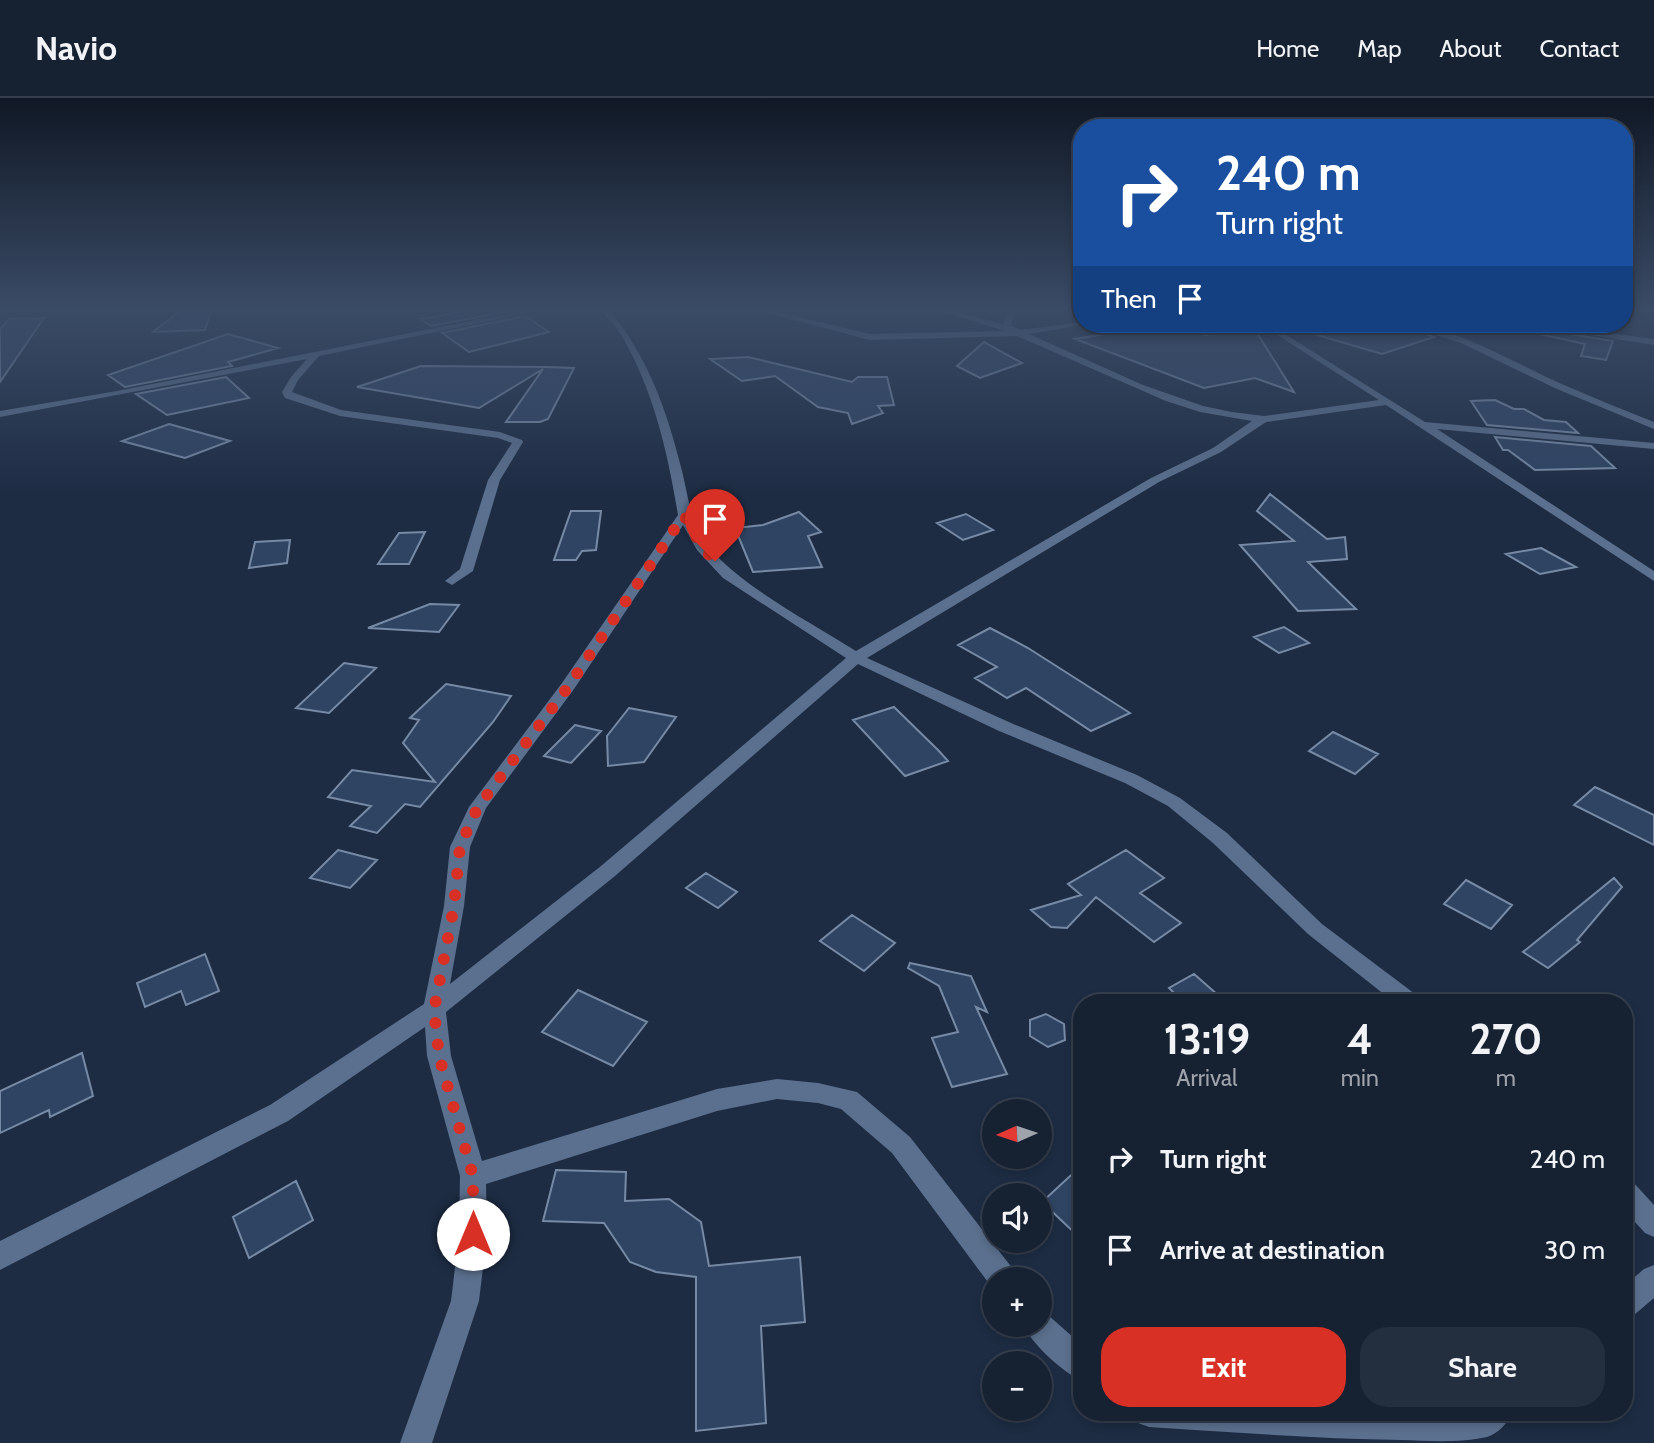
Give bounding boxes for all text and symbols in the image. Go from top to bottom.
text: Navio [35,28,117,68]
text: Home [1256,34,1319,63]
text: Map [1357,34,1402,63]
text: About [1440,34,1502,63]
text: Contact [1540,34,1619,63]
text: 240 m [1216,143,1361,202]
icon: right [1101,147,1192,238]
text: Turn right [1216,203,1343,242]
icon: arrive [1171,280,1209,318]
text: Then [1101,283,1157,315]
pin [685,489,745,561]
icon: arrive [696,500,734,538]
text: 13:19 [1164,1013,1250,1065]
text: 4 [1347,1013,1373,1065]
text: 270 [1469,1013,1542,1065]
text: Arrival [1176,1064,1238,1092]
text: min [1341,1064,1379,1092]
text: m [1496,1064,1516,1092]
north arrow [982,1099,1052,1169]
map controls [982,1099,1052,1421]
icon: right [1101,1140,1139,1178]
text: Turn right [1160,1143,1266,1175]
text: 240 m [1530,1143,1605,1175]
button: sound [982,1183,1052,1253]
position arrow [436,1197,510,1271]
icon: arrive [1101,1231,1139,1269]
text: Arrive at destination [1160,1234,1385,1266]
text: 30 m [1544,1234,1605,1266]
button: + [982,1267,1052,1337]
button: Exit [1101,1327,1346,1407]
button: Share [1360,1327,1605,1407]
button: − [982,1351,1052,1421]

